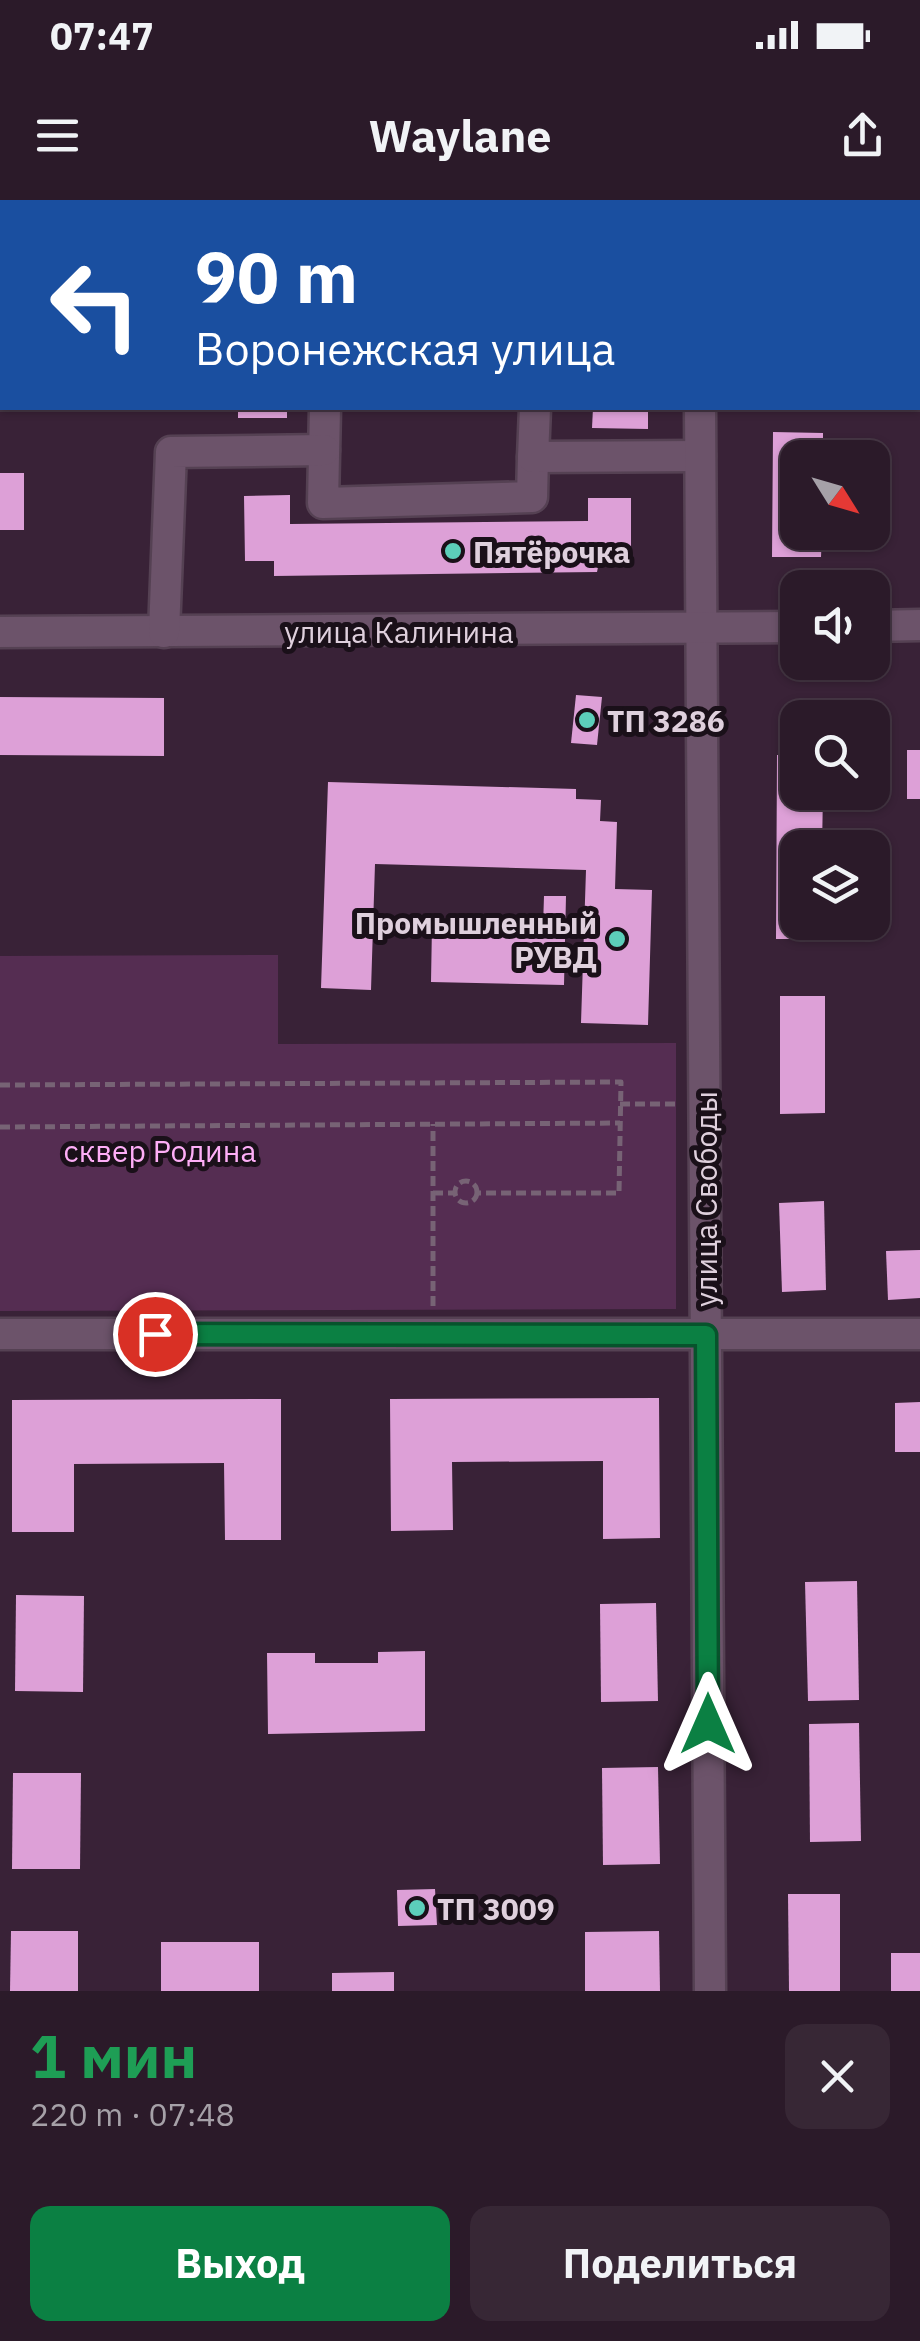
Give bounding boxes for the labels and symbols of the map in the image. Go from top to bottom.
north arrow [780,440,890,550]
place label: Пятёрочка [473,532,630,571]
marker: Пятёрочка [442,540,464,562]
street label: улица Калинина [284,612,514,651]
place label: ТП 3286 [607,701,725,740]
marker: ТП 3286 [576,709,598,731]
place label: Промышленный РУВД [355,903,597,976]
marker: Промышленный РУВД [606,928,628,950]
street label: улица Свободы [686,1091,725,1307]
park label: сквер Родина [64,1131,256,1170]
pin [113,1292,198,1377]
position arrow [656,1672,760,1776]
place label: ТП 3009 [437,1889,555,1928]
marker: ТП 3009 [406,1897,428,1919]

